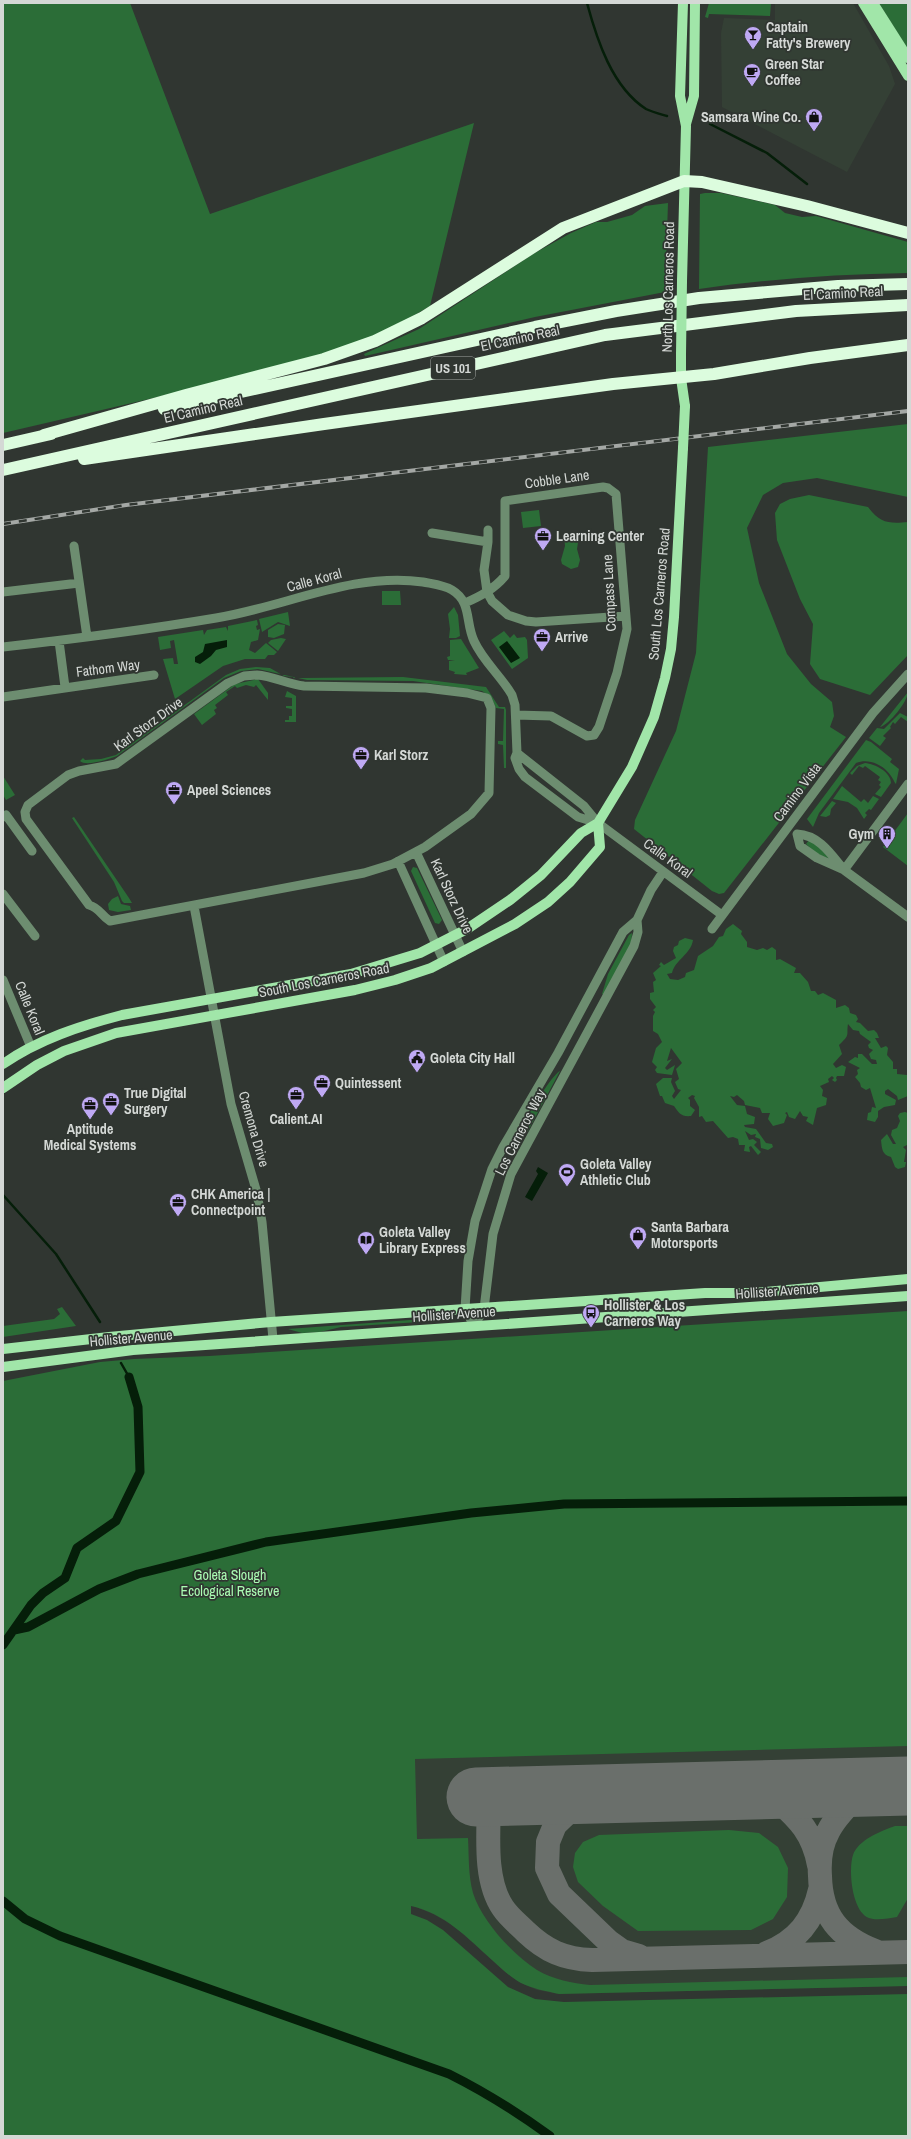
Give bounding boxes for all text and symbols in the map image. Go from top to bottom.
place label: Captain Fatty's Brewery [766,18,851,52]
bar icon: Captain Fatty's Brewery [743,25,763,50]
place label: Green Star Coffee [765,55,824,89]
cafe icon: Green Star Coffee [742,62,762,87]
shop icon: Samsara Wine Co. [804,107,824,132]
place label: Samsara Wine Co. [701,108,801,126]
street label: North Los Carneros Road [658,221,678,353]
street label: El Camino Real [802,282,884,304]
street label: El Camino Real [479,321,561,355]
road number: US 101 [431,357,475,379]
street label: El Camino Real [162,391,244,427]
street label: Cobble Lane [524,466,590,492]
office icon: Learning Center [533,526,553,551]
place label: Learning Center [556,527,645,545]
street label: South Los Carneros Road [644,527,674,661]
street label: Compass Lane [598,554,620,632]
street label: Calle Koral [285,564,343,596]
office icon: Arrive [532,627,552,652]
place label: Arrive [555,628,588,646]
street label: Fathom Way [75,655,141,681]
street label: Karl Storz Drive [110,693,186,755]
office icon: Karl Storz [351,745,371,770]
place label: Karl Storz [374,746,428,764]
street label: Camino Vista [769,758,825,825]
office icon: Apeel Sciences [164,780,184,805]
place label: Apeel Sciences [187,781,271,799]
building icon: Gym [877,824,897,849]
place label: Gym [848,825,874,843]
street label: Calle Koral [640,834,696,882]
street label: Karl Storz Drive [427,855,477,937]
street label: South Los Carneros Road [257,959,391,1001]
street label: Calle Koral [11,979,49,1037]
public building icon: Goleta City Hall [407,1048,427,1073]
place label: Goleta City Hall [430,1049,515,1067]
office icon: Quintessent [312,1073,332,1098]
place label: Quintessent [335,1074,402,1092]
place label: True Digital Surgery [124,1084,187,1118]
office icon: Calient.AI [286,1085,306,1110]
street label: Los Carneros Way [490,1086,550,1178]
street label: Cremona Drive [235,1089,273,1169]
office icon: True Digital Surgery [101,1091,121,1116]
office icon: Aptitude Medical Systems [80,1095,100,1120]
place label: Calient.AI [270,1110,322,1128]
place label: Aptitude Medical Systems [44,1120,136,1154]
place label: Goleta Valley Athletic Club [580,1155,652,1189]
sports icon: Goleta Valley Athletic Club [557,1162,577,1187]
place label: CHK America | Connectpoint [191,1185,270,1219]
office icon: CHK America | Connectpoint [168,1192,188,1217]
place label: Santa Barbara Motorsports [651,1218,729,1252]
place label: Goleta Valley Library Express [379,1223,466,1257]
shop icon: Santa Barbara Motorsports [628,1225,648,1250]
library icon: Goleta Valley Library Express [356,1230,376,1255]
street label: Hollister Avenue [735,1279,819,1303]
place label: Hollister & Los Carneros Way [604,1296,685,1330]
street label: Hollister Avenue [412,1302,496,1326]
bus stop icon: Hollister & Los Carneros Way [581,1303,601,1328]
street label: Hollister Avenue [89,1325,173,1351]
park label: Goleta Slough Ecological Reserve [181,1566,279,1600]

